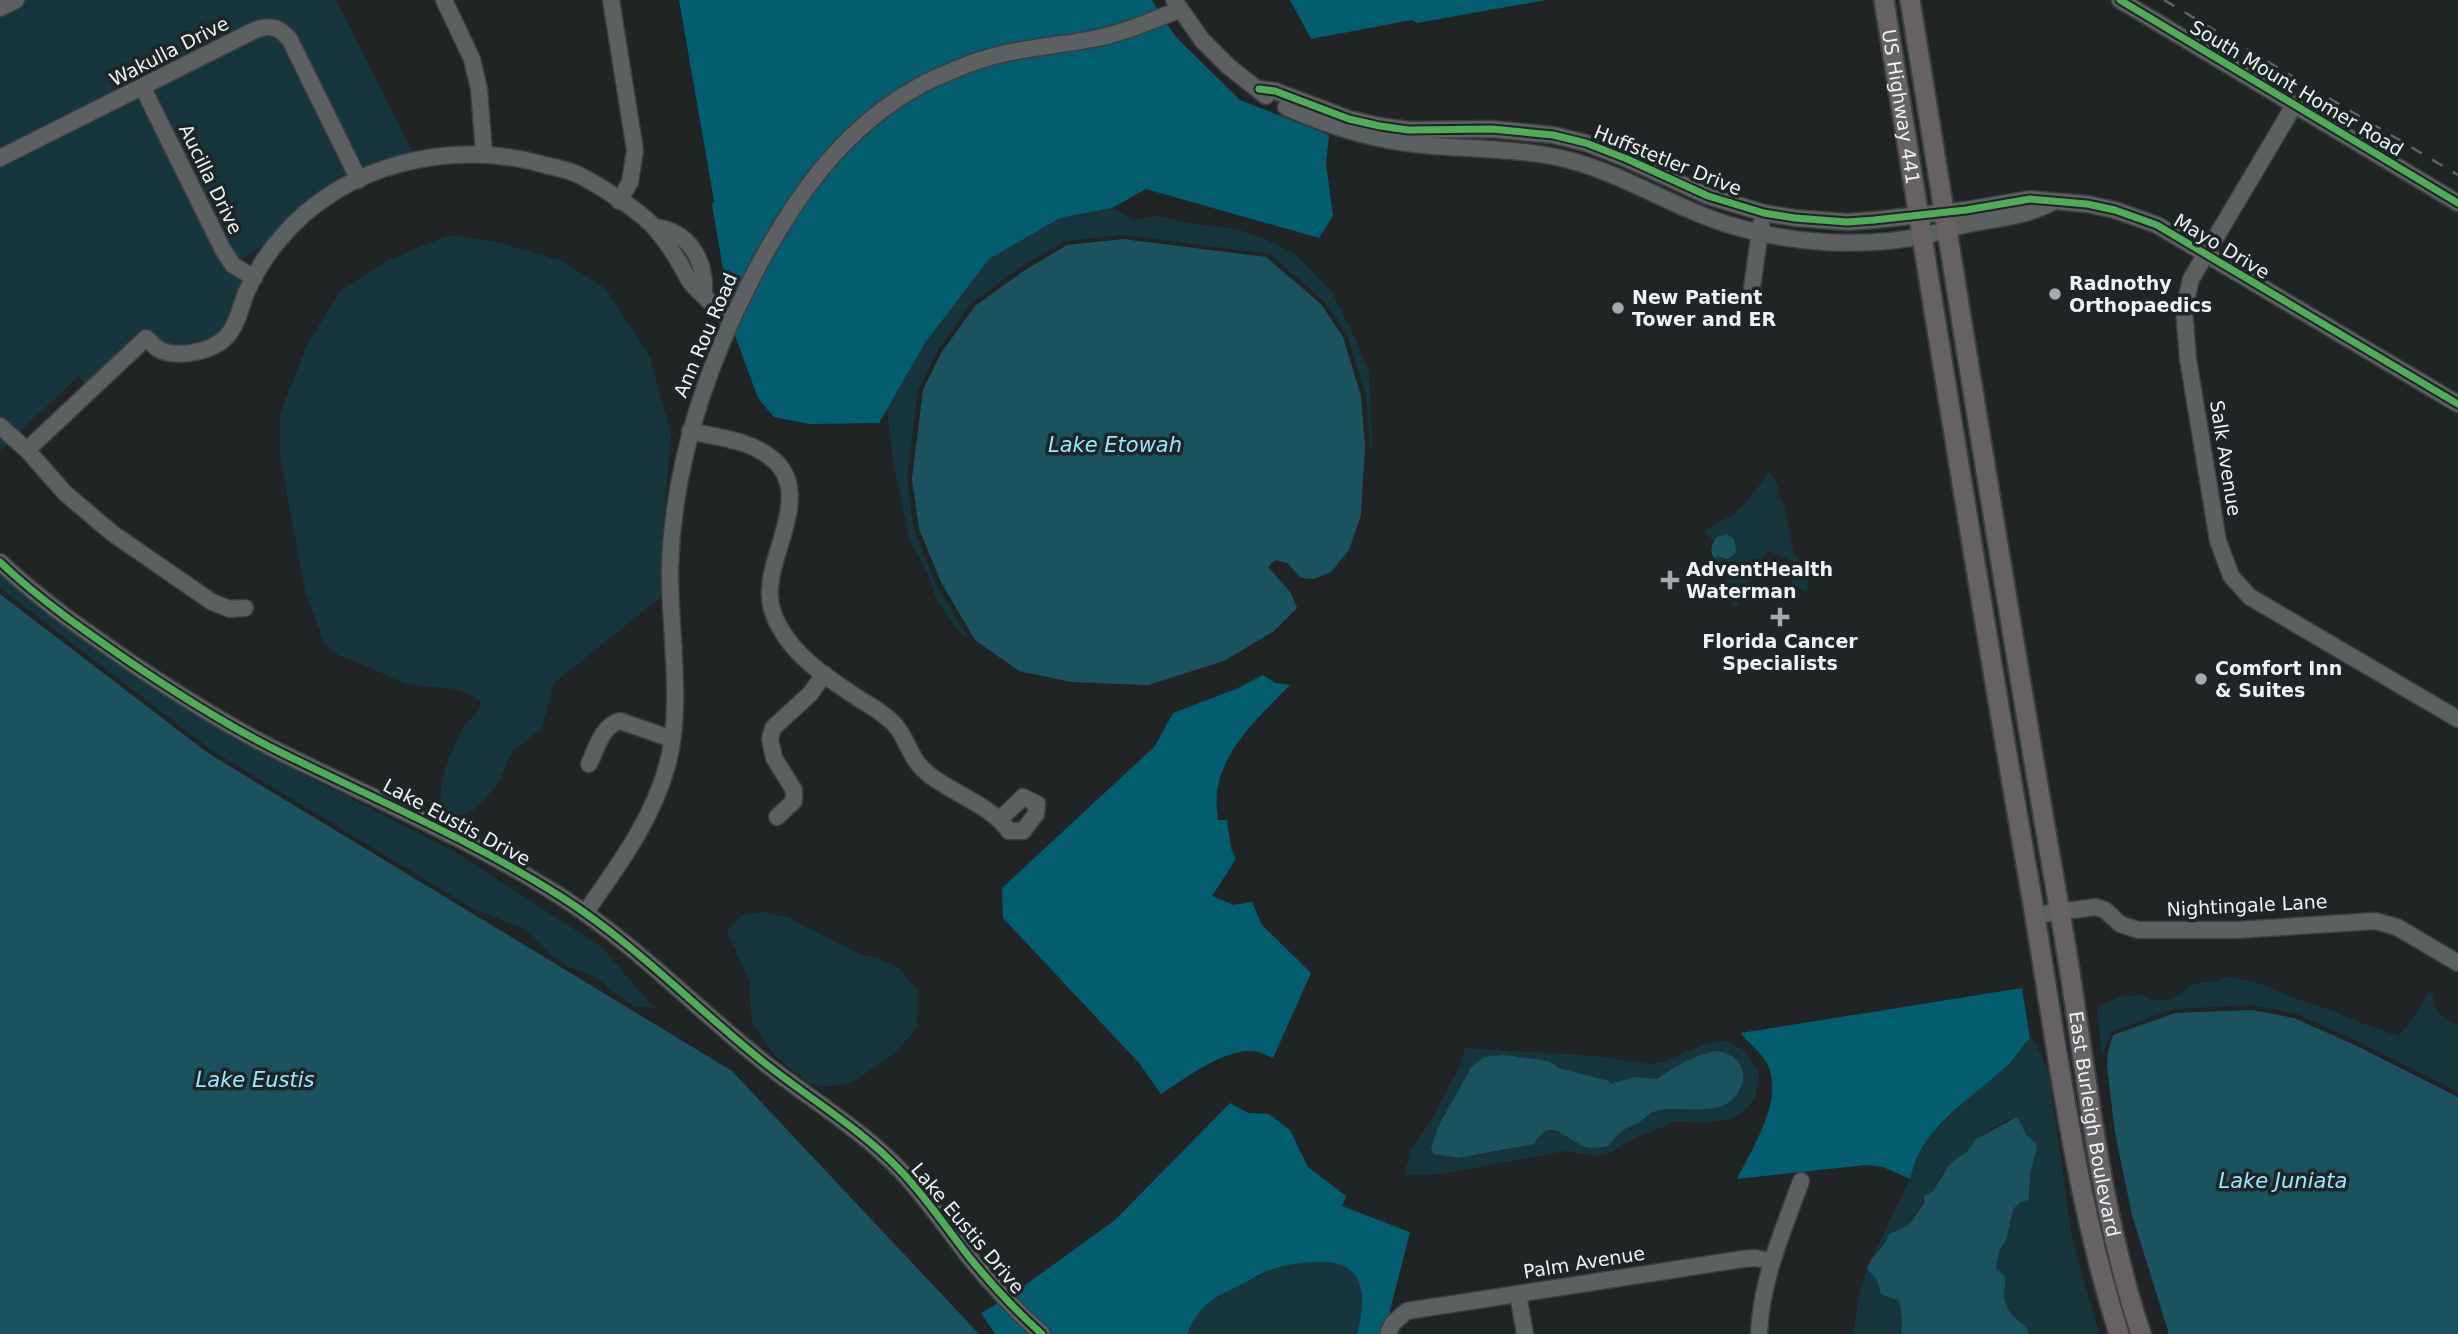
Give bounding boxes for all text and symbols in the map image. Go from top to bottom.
street label: Wakulla Drive [106,12,232,90]
street label: South Mount Homer Road [2187,16,2407,160]
street label: US Highway 441 [1878,28,1925,186]
street label: Aucilla Drive [175,120,247,238]
street label: Huffstetler Drive [1591,120,1745,200]
street label: Mayo Drive [2170,209,2274,283]
street label: Ann Rou Road [669,270,741,400]
place label: Radnothy Orthopaedics [2069,272,2212,316]
place label: New Patient Tower and ER [1632,286,1776,330]
marker: Radnothy Orthopaedics [2047,286,2063,302]
marker: New Patient Tower and ER [1610,300,1626,316]
street label: Salk Avenue [2206,399,2246,517]
water label: Lake Etowah [1048,433,1182,457]
place label: AdventHealth Waterman [1686,558,1833,602]
marker: AdventHealth Waterman [1660,570,1680,590]
marker: Florida Cancer Specialists [1770,607,1790,627]
place label: Florida Cancer Specialists [1702,630,1858,674]
place label: Comfort Inn & Suites [2215,657,2342,701]
marker: Comfort Inn & Suites [2193,671,2209,687]
street label: Lake Eustis Drive [380,774,534,870]
street label: Nightingale Lane [2166,890,2328,920]
street label: East Burleigh Boulevard [2065,1010,2125,1239]
water label: Lake Eustis [196,1068,314,1092]
street label: Lake Eustis Drive [907,1158,1029,1298]
water label: Lake Juniata [2219,1169,2347,1193]
street label: Palm Avenue [1522,1242,1646,1282]

